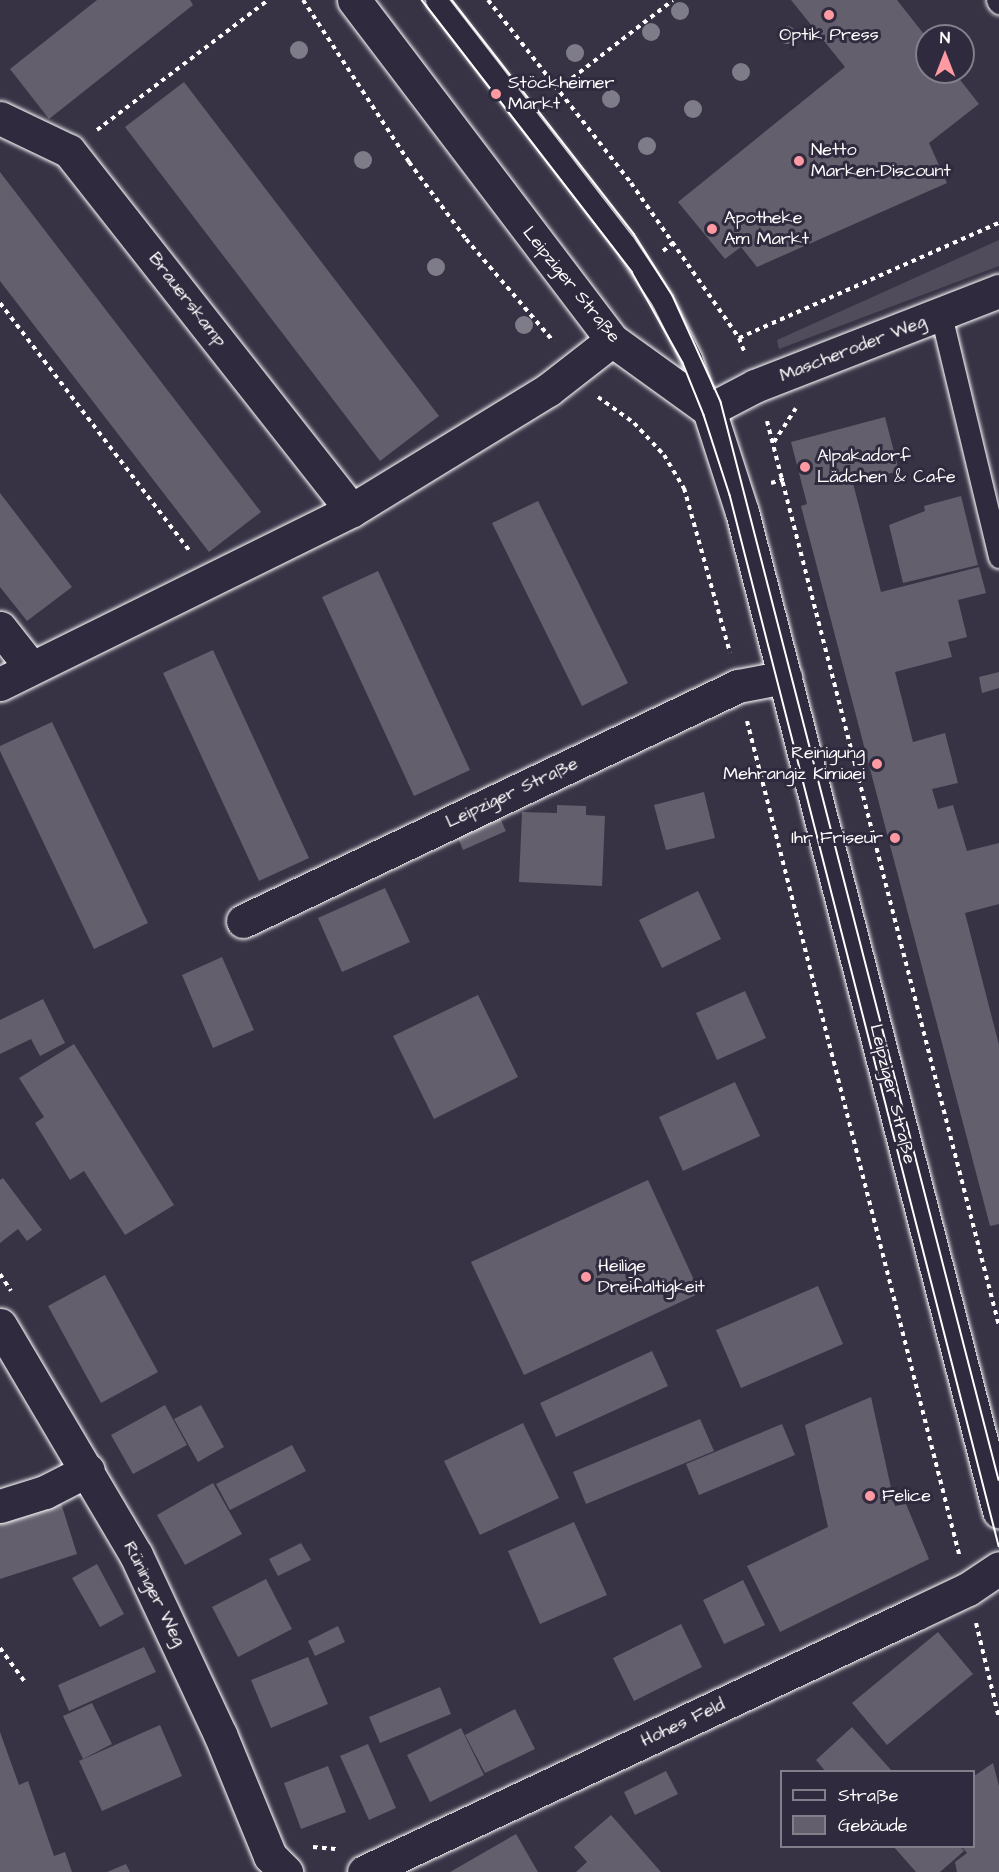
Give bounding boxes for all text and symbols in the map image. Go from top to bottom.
marker: Optik Press [822,8,836,22]
place label: Optik Press [779,24,879,46]
north arrow [915,24,975,84]
text: N [940,27,950,49]
place label: Stöckheimer Markt [508,73,614,116]
marker: Stöckheimer Markt [489,87,503,101]
place label: Netto Marken-Discount [811,140,951,182]
marker: Netto Marken-Discount [792,154,806,168]
place label: Apotheke Am Markt [724,208,809,250]
marker: Apotheke Am Markt [705,222,719,236]
street label: Leipziger Straße [518,223,624,347]
street label: Brauerskamp [143,248,231,352]
street label: Mascheroder Weg [777,311,929,387]
place label: Alpakadorf Lädchen & Cafe [817,446,956,488]
marker: Alpakadorf Lädchen & Cafe [798,460,812,474]
place label: Reinigung Mehrangiz Kimiaei [723,743,865,786]
street label: Leipziger Straße [443,753,581,833]
marker: Reinigung Mehrangiz Kimiaei [870,757,884,771]
place label: Ihr Friseur [791,827,883,849]
marker: Ihr Friseur [888,831,902,845]
street label: Leipziger Straße [864,1022,920,1166]
place label: Heilige Dreifaltigkeit [598,1256,705,1298]
marker: Heilige Dreifaltigkeit [579,1270,593,1284]
place label: Felice [882,1485,931,1507]
marker: Felice [863,1489,877,1503]
street label: Rüninger Weg [118,1538,190,1650]
street label: Hohes Feld [638,1694,728,1752]
legend [780,1770,975,1848]
text: Straße [838,1783,898,1808]
text: Gebäude [838,1813,908,1838]

